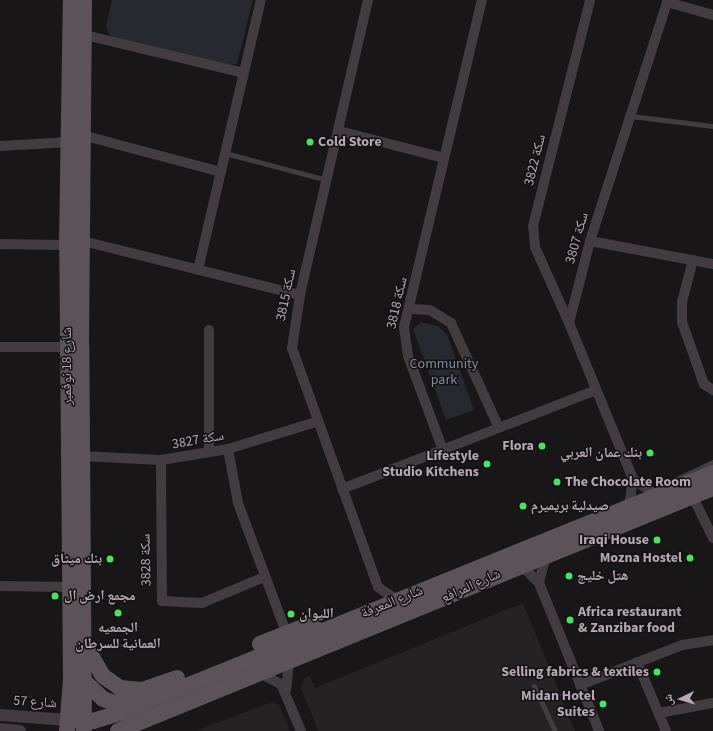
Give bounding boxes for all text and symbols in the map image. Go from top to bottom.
street label: سكة 3822 [520,132,550,188]
place label: Cold Store [318,134,382,150]
marker: Cold Store [305,137,315,147]
street label: سكة 3807 [562,210,592,266]
street label: سكة 3815 [272,268,300,322]
street label: سكة 3818 [383,275,411,331]
street label: شارع 18 نوفمبر [59,327,75,405]
park label: Community park [410,356,478,388]
street label: سكة 3827 [171,427,225,453]
place label: Flora [502,438,534,454]
marker: Flora [537,441,547,451]
place label: بنك عمان العربي [560,445,642,461]
place label: Lifestyle Studio Kitchens [382,448,479,480]
marker: بنك عمان العربي [645,448,655,458]
marker: Lifestyle Studio Kitchens [482,459,492,469]
place label: The Chocolate Room [565,474,691,490]
marker: The Chocolate Room [552,477,562,487]
place label: صيدلية بريميرم [531,498,609,514]
marker: صيدلية بريميرم [518,501,528,511]
place label: Iraqi House [579,532,649,548]
street label: سكة 3828 [137,534,155,586]
marker: Iraqi House [652,535,662,545]
place label: Mozna Hostel [600,550,682,566]
place label: بنك ميثاق [51,551,102,567]
marker: Mozna Hostel [685,553,695,563]
marker: بنك ميثاق [105,554,115,564]
street label: شارع المرافع [439,566,503,606]
place label: هتل خلیج [577,568,628,584]
marker: هتل خلیج [564,571,574,581]
street label: شارع المعرفة [359,582,425,622]
place label: مجمع ارض ال [64,588,136,604]
marker: مجمع ارض ال [49,590,61,602]
place label: Africa restaurant & Zanzibar food [578,604,682,636]
place label: الليوان [299,606,334,622]
marker: الجمعيه العمانية للسرطان [113,608,123,618]
marker: الليوان [286,609,296,619]
marker: Africa restaurant & Zanzibar food [565,615,575,625]
place label: الجمعيه العمانية للسرطان [75,620,161,652]
place label: Selling fabrics & textiles [501,664,649,680]
marker: Selling fabrics & textiles [652,667,662,677]
north arrow [661,679,701,719]
place label: Midan Hotel Suites [521,688,595,720]
street label: شارع 57 [13,692,57,712]
text: ش [661,694,677,707]
marker: Midan Hotel Suites [598,699,608,709]

